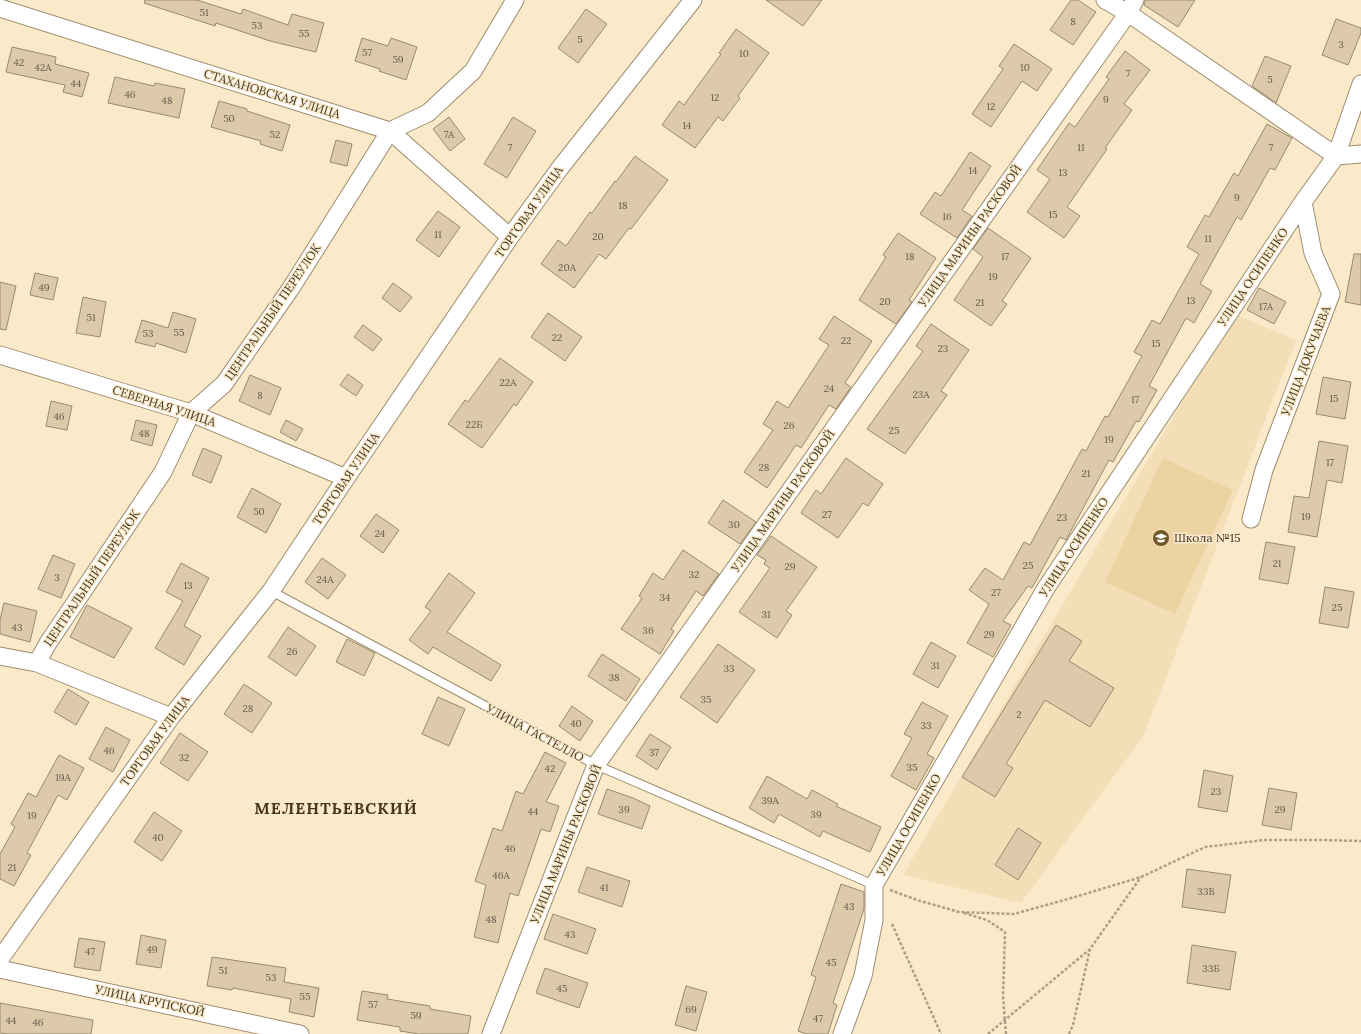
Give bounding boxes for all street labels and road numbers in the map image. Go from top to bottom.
street label: СТАХАНОВСКАЯ УЛИЦА [202,66,343,122]
street label: УЛИЦА МАРИНЫ РАСКОВОЙ [914,162,1025,311]
street label: ТОРГОВАЯ УЛИЦА [491,163,566,260]
street label: УЛИЦА ОСИПЕНКО [1213,225,1291,330]
street label: ЦЕНТРАЛЬНЫЙ ПЕРЕУЛОК [221,240,324,383]
street label: УЛИЦА ДОКУЧАЕВА [1277,303,1334,419]
street label: СЕВЕРНАЯ УЛИЦА [111,382,218,429]
street label: УЛИЦА МАРИНЫ РАСКОВОЙ [727,427,838,576]
street label: ТОРГОВАЯ УЛИЦА [309,429,382,528]
street label: УЛИЦА ОСИПЕНКО [1035,494,1111,600]
street label: ЦЕНТРАЛЬНЫЙ ПЕРЕУЛОК [40,506,143,649]
street label: ТОРГОВАЯ УЛИЦА [117,692,193,789]
street label: УЛИЦА ГАСТЕЛЛО [483,700,587,765]
street label: УЛИЦА МАРИНЫ РАСКОВОЙ [526,762,604,926]
street label: УЛИЦА ОСИПЕНКО [873,771,944,879]
street label: УЛИЦА КРУПСКОЙ [93,981,206,1019]

